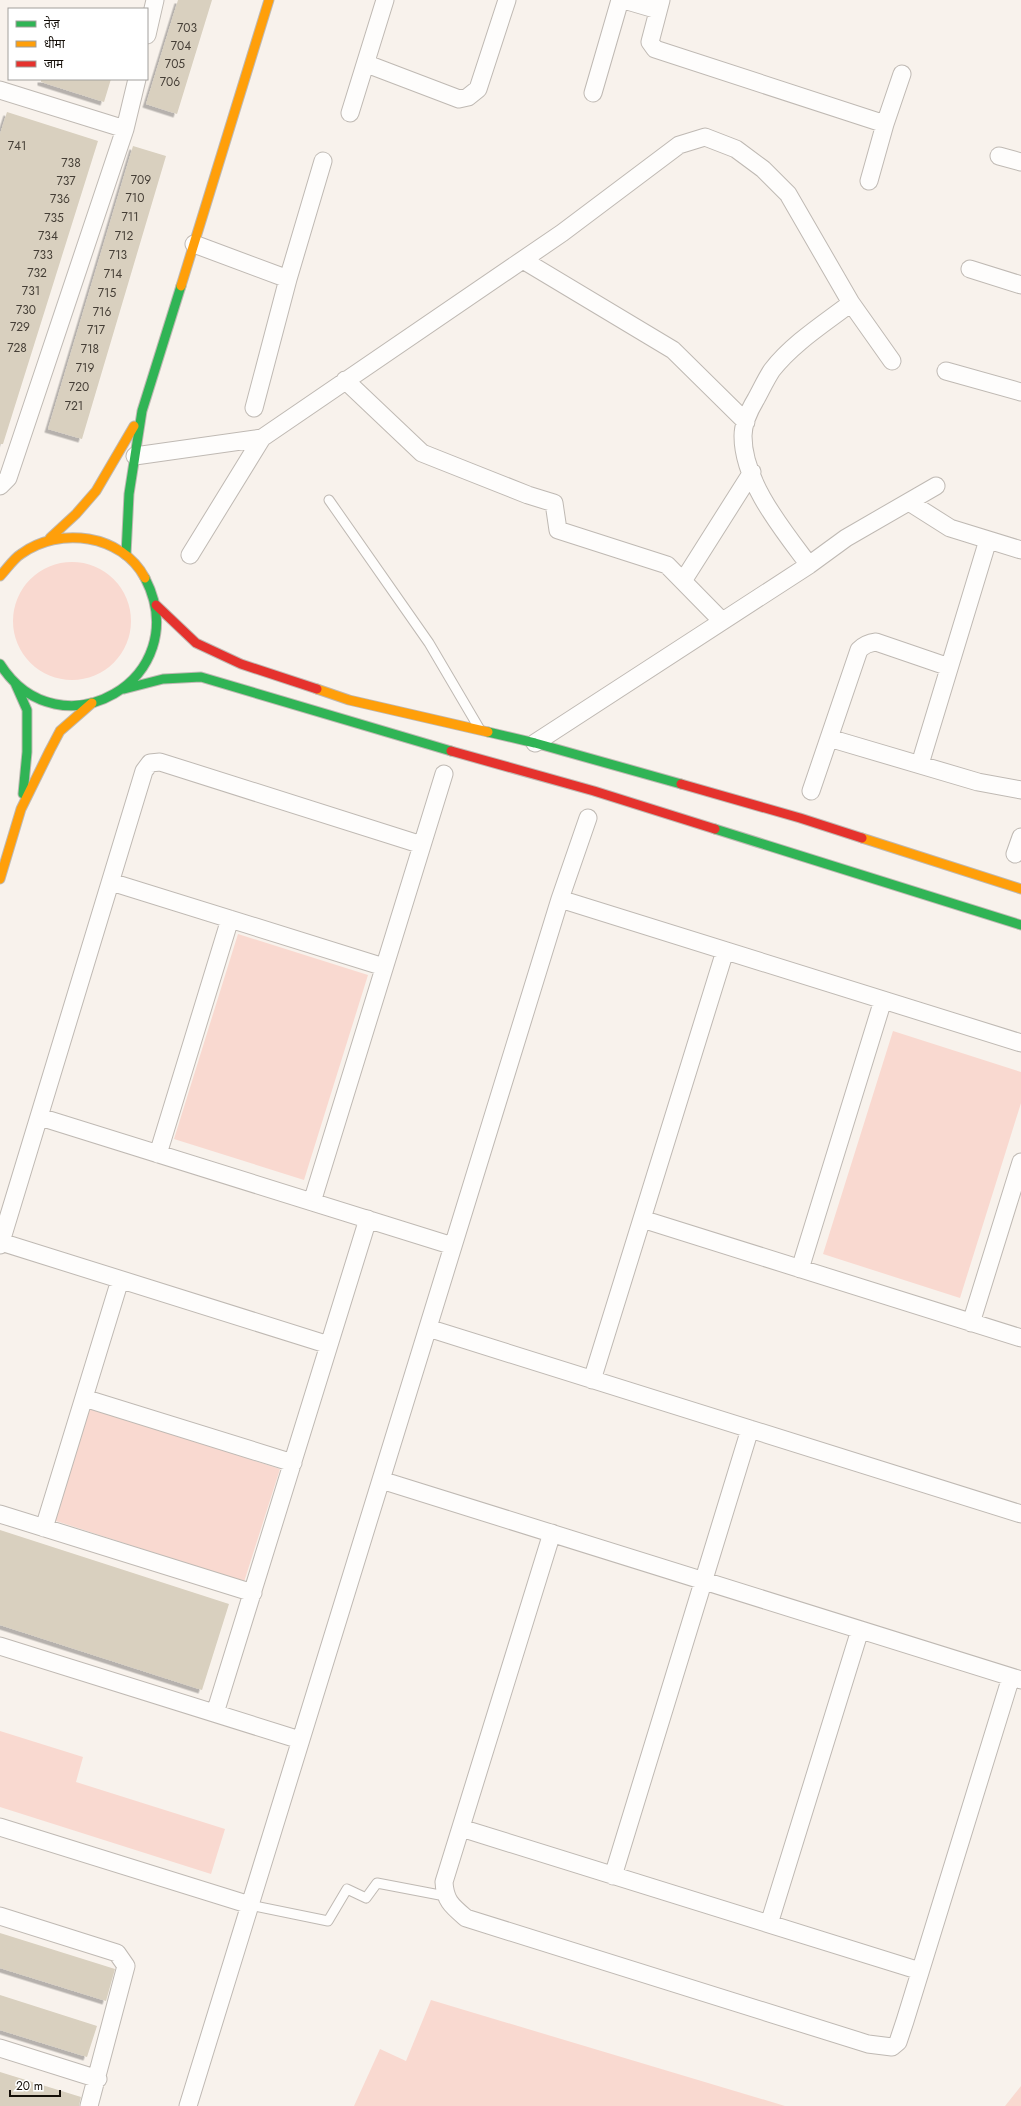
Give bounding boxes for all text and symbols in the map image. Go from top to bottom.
legend [8,8,148,80]
text: तेज़ [44,15,61,33]
house number: 703 [177,19,197,37]
text: धीमा [44,35,66,53]
house number: 704 [171,37,191,55]
text: जाम [44,55,64,73]
house number: 705 [165,55,185,73]
house number: 706 [160,73,180,91]
house number: 741 [8,137,26,155]
house number: 738 [61,154,81,172]
house number: 709 [131,171,151,189]
house number: 737 [57,172,76,190]
house number: 710 [126,189,144,207]
house number: 736 [50,190,70,208]
house number: 711 [121,208,139,226]
house number: 735 [44,209,64,227]
house number: 734 [38,227,58,245]
house number: 712 [115,227,133,245]
house number: 733 [33,246,53,264]
house number: 713 [109,246,128,264]
house number: 732 [27,264,47,282]
house number: 714 [104,265,122,283]
house number: 731 [22,282,40,300]
house number: 715 [98,284,116,302]
house number: 730 [16,301,36,319]
house number: 716 [93,303,111,321]
house number: 729 [10,318,30,336]
house number: 717 [87,321,106,339]
house number: 728 [7,339,27,357]
house number: 718 [81,340,99,358]
house number: 719 [76,359,94,377]
house number: 720 [69,378,89,396]
house number: 721 [65,397,83,415]
scale bar [10,2072,60,2098]
text: 20 m [16,2077,43,2095]

